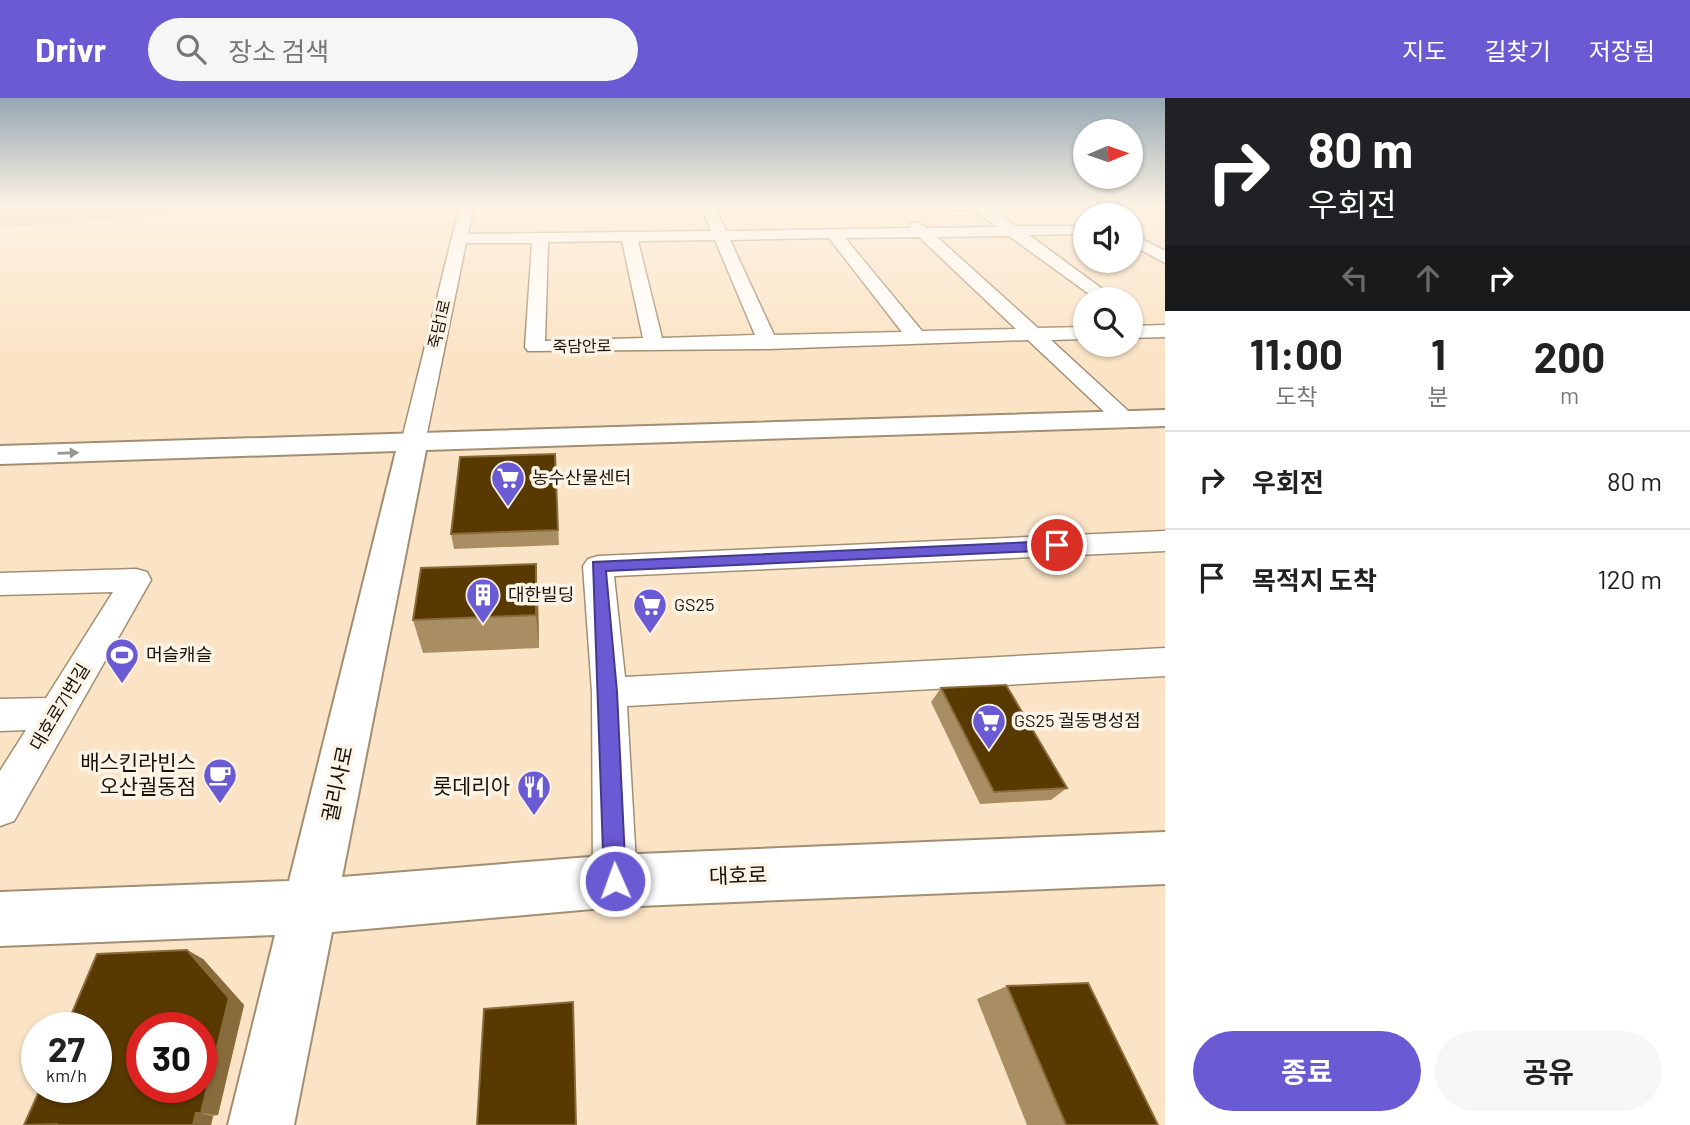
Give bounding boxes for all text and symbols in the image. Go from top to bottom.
search box [148,18,638,81]
text: Drivr [35,29,106,69]
icon: search [172,30,210,68]
text: 장소 검색 [228,35,329,66]
text: 지도 [1402,36,1447,65]
text: 길찾기 [1485,36,1551,65]
text: 저장됨 [1589,36,1655,65]
north arrow [1073,119,1143,189]
map controls [1073,119,1143,357]
text: 80 m [1308,119,1413,178]
icon: right [1193,126,1284,217]
text: 우회전 [1308,184,1396,222]
button: sound [1073,203,1143,273]
icon: left [1336,259,1374,297]
icon: ahead [1409,259,1447,297]
icon: right [1482,259,1520,297]
button: search [1073,287,1143,357]
street label: 죽담1로 [424,297,453,350]
text: 11:00 [1250,328,1343,378]
text: 1 [1431,328,1446,378]
text: 200 [1534,331,1605,381]
street label: 죽담안로 [552,335,612,356]
text: m [1560,381,1579,409]
text: 도착 [1275,382,1318,410]
text: 분 [1428,382,1449,410]
one-way arrow [57,448,79,459]
supermarket icon: 농수산물센터 [489,459,527,508]
icon: right [1193,461,1231,499]
text: 80 m [1607,465,1662,496]
place label: 농수산물센터 [532,466,631,488]
text: 우회전 [1252,466,1324,497]
pin [1027,515,1087,575]
icon: arrive [1038,526,1076,564]
icon: arrive [1193,559,1231,597]
text: 120 m [1598,563,1662,594]
text: 목적지 도착 [1252,564,1377,595]
building icon: 대한빌딩 [464,576,502,625]
place label: 대한빌딩 [508,583,574,605]
supermarket icon: GS25 [631,586,669,635]
place label: GS25 [674,593,714,615]
sports icon: 머슬캐슬 [103,636,141,685]
place label: 머슬캐슬 [146,643,212,665]
street label: 대호로71번길 [25,659,94,754]
supermarket icon: GS25 궐동명성점 [970,702,1008,751]
place label: GS25 궐동명성점 [1014,709,1141,731]
street label: 궐리사로 [316,743,357,824]
place label: 배스킨라빈스 오산궐동점 [80,749,196,798]
cafe icon: 배스킨라빈스 오산궐동점 [201,756,239,805]
restaurant icon: 롯데리아 [515,768,553,817]
place label: 롯데리아 [433,773,510,798]
position arrow [578,844,652,918]
street label: 대호로 [709,861,767,888]
speed limit sign: 30 [126,1012,217,1103]
text: 27 [48,1027,85,1069]
button: 종료 [1193,1031,1421,1111]
button: 공유 [1435,1031,1662,1111]
text: km/h [46,1064,87,1086]

